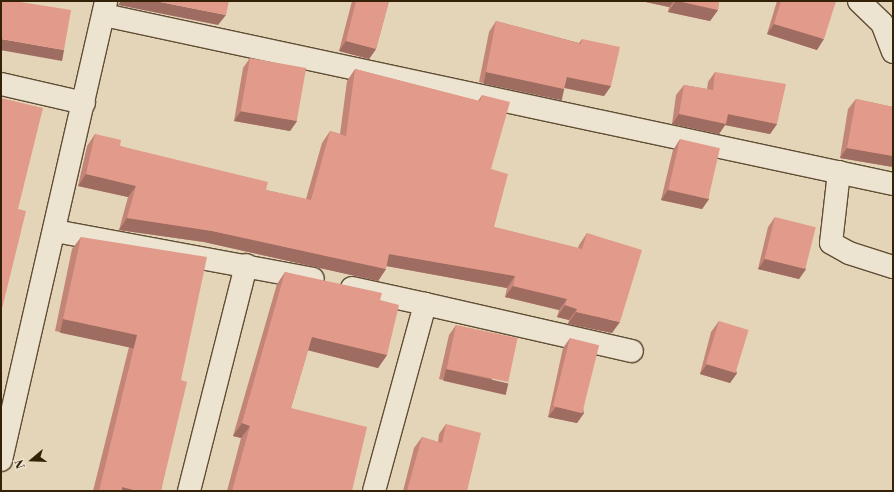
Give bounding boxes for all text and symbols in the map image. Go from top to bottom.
north arrow [12,440,52,480]
text: N [13,458,29,470]

